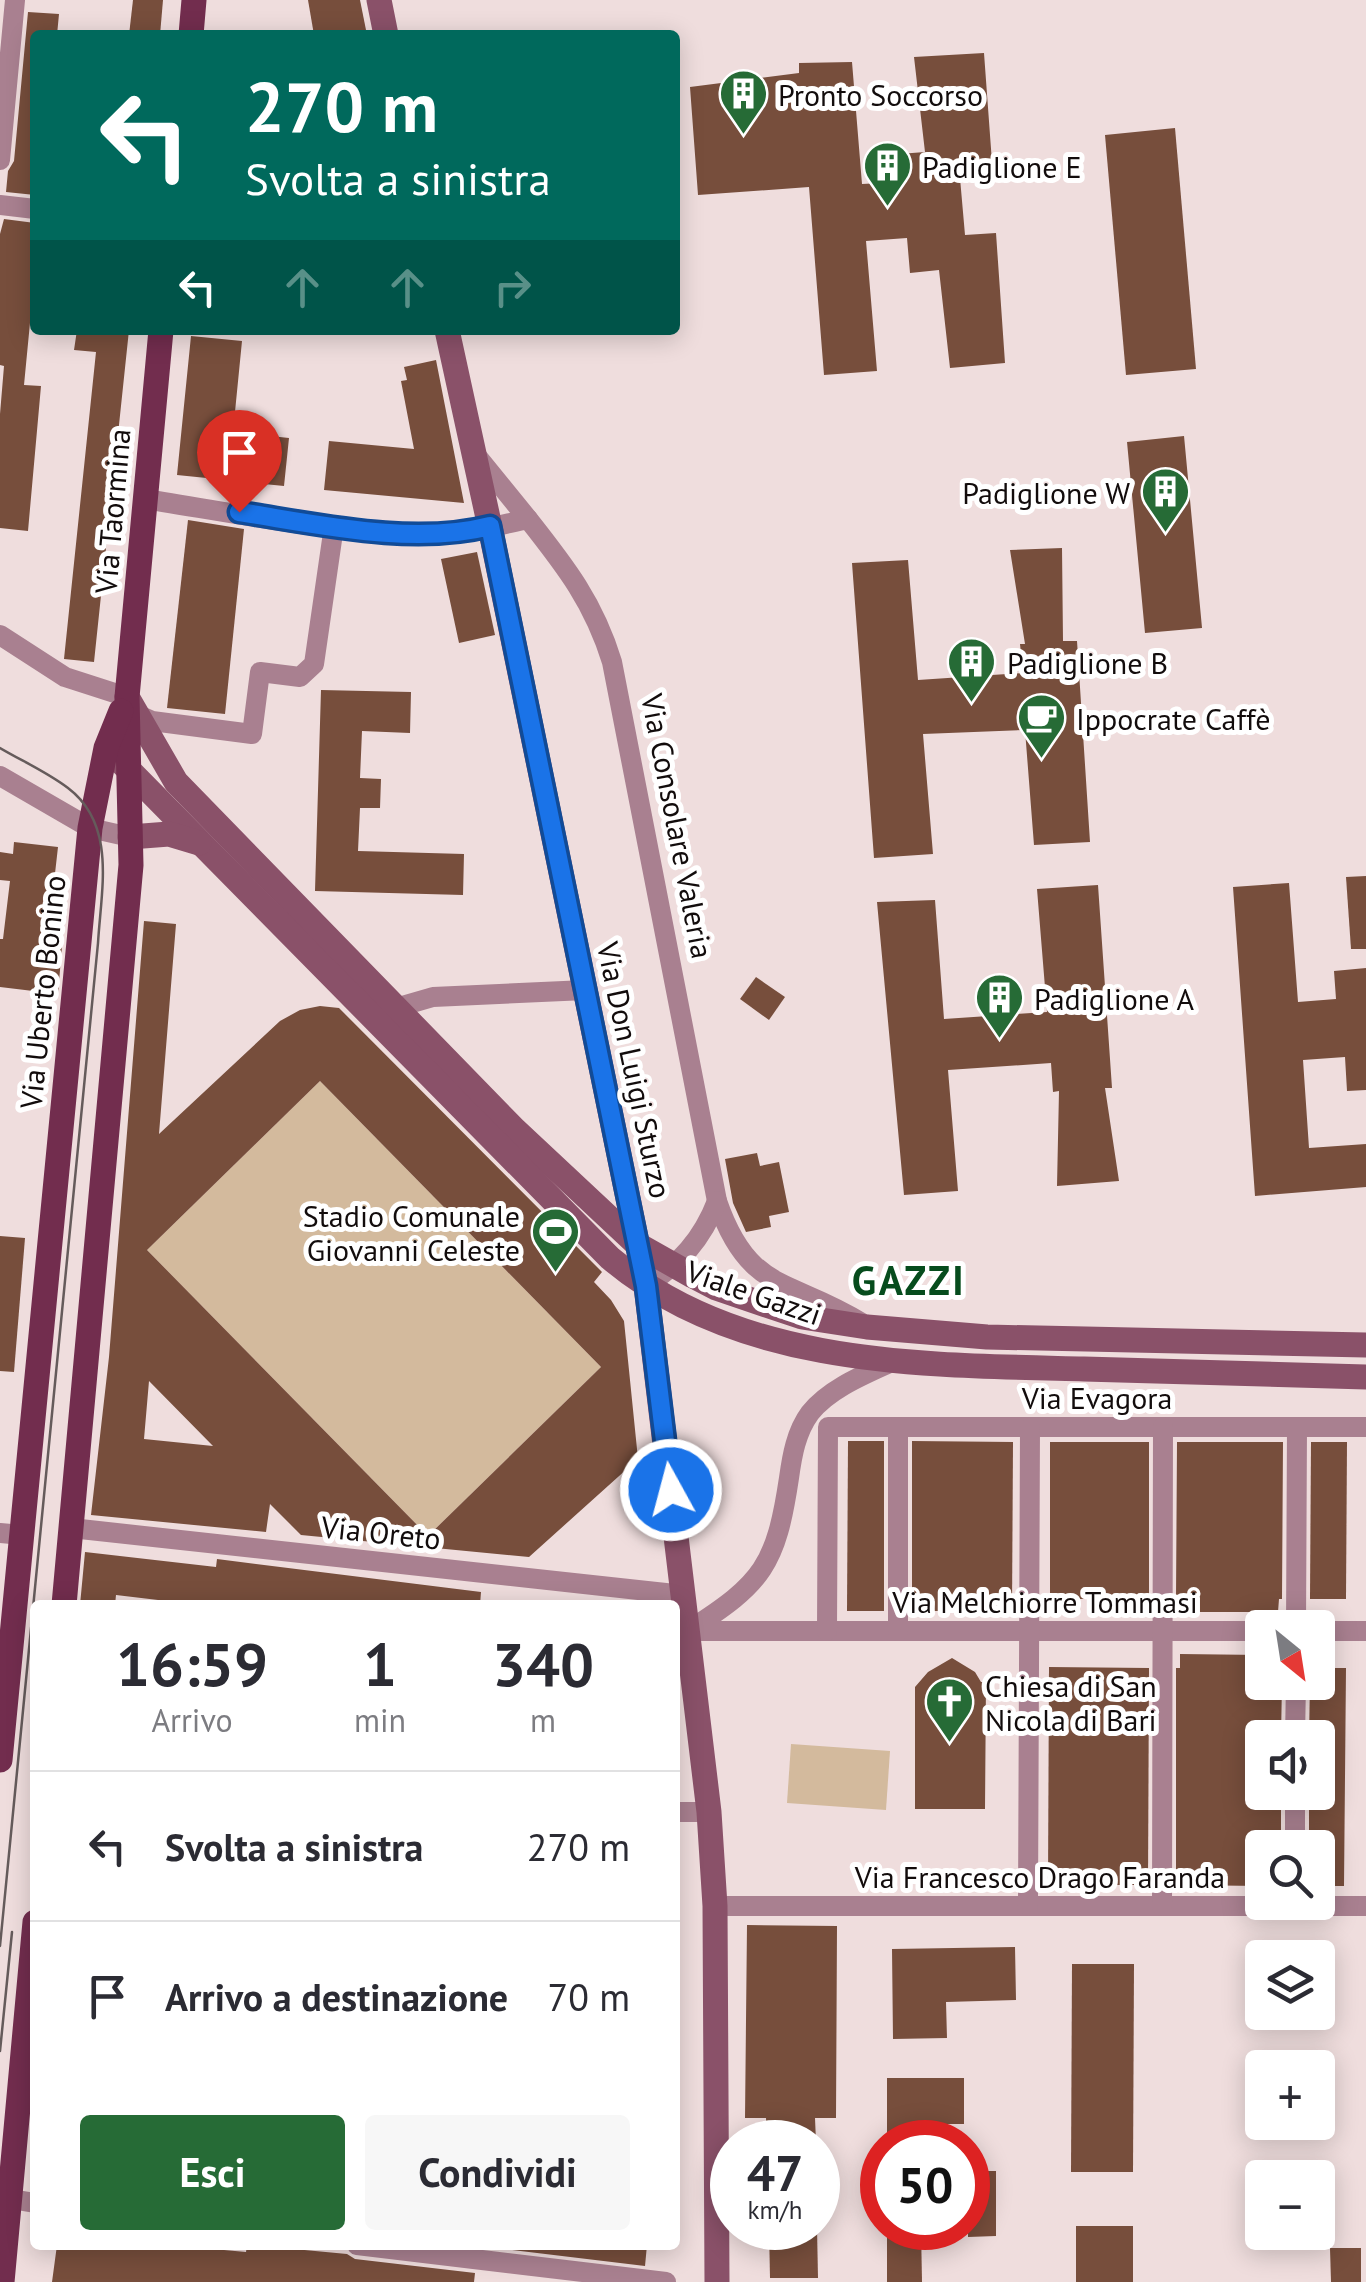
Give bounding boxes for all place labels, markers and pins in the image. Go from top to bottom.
building icon: Pronto Soccorso [717,68,769,136]
place label: Pronto Soccorso [778,75,983,114]
building icon: Padiglione E [861,140,913,208]
place label: Padiglione E [922,147,1082,186]
pin [197,410,282,513]
building icon: Padiglione W [1139,466,1191,534]
place label: Padiglione W [962,473,1130,512]
building icon: Padiglione B [946,636,998,704]
place label: Padiglione B [1007,643,1168,682]
cafe icon: Ippocrate Caffè [1015,692,1067,760]
place label: Ippocrate Caffè [1076,699,1271,738]
building icon: Padiglione A [973,972,1025,1040]
place label: Padiglione A [1034,979,1194,1018]
place label: Stadio Comunale Giovanni Celeste [303,1196,520,1269]
sports icon: Stadio Comunale Giovanni Celeste [529,1206,581,1274]
place label: Chiesa di San Nicola di Bari [985,1666,1157,1739]
church icon: Chiesa di San Nicola di Bari [924,1676,976,1744]

